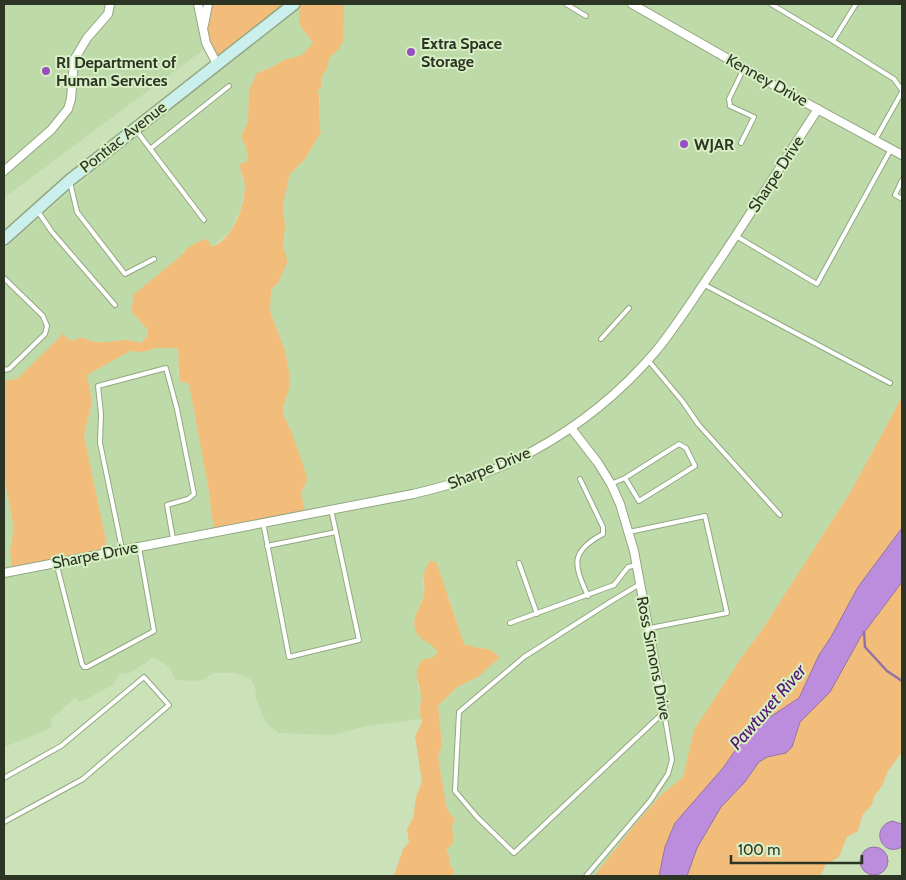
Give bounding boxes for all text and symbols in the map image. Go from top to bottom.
place label: Extra Space Storage [421,34,502,71]
marker: Extra Space Storage [405,46,417,58]
street label: Kenney Drive [723,50,811,110]
place label: RI Department of Human Services [56,53,177,90]
marker: RI Department of Human Services [40,65,52,77]
street label: Pontiac Avenue [76,97,170,177]
street label: Sharpe Drive [744,132,808,216]
place label: WJAR [694,135,734,154]
marker: WJAR [678,138,690,150]
street label: Sharpe Drive [445,443,533,493]
street label: Sharpe Drive [50,537,140,573]
street label: Ross Simons Drive [633,595,675,721]
water label: Pawtuxet River [725,659,812,754]
scale bar [731,832,862,864]
text: 100 m [738,841,780,859]

